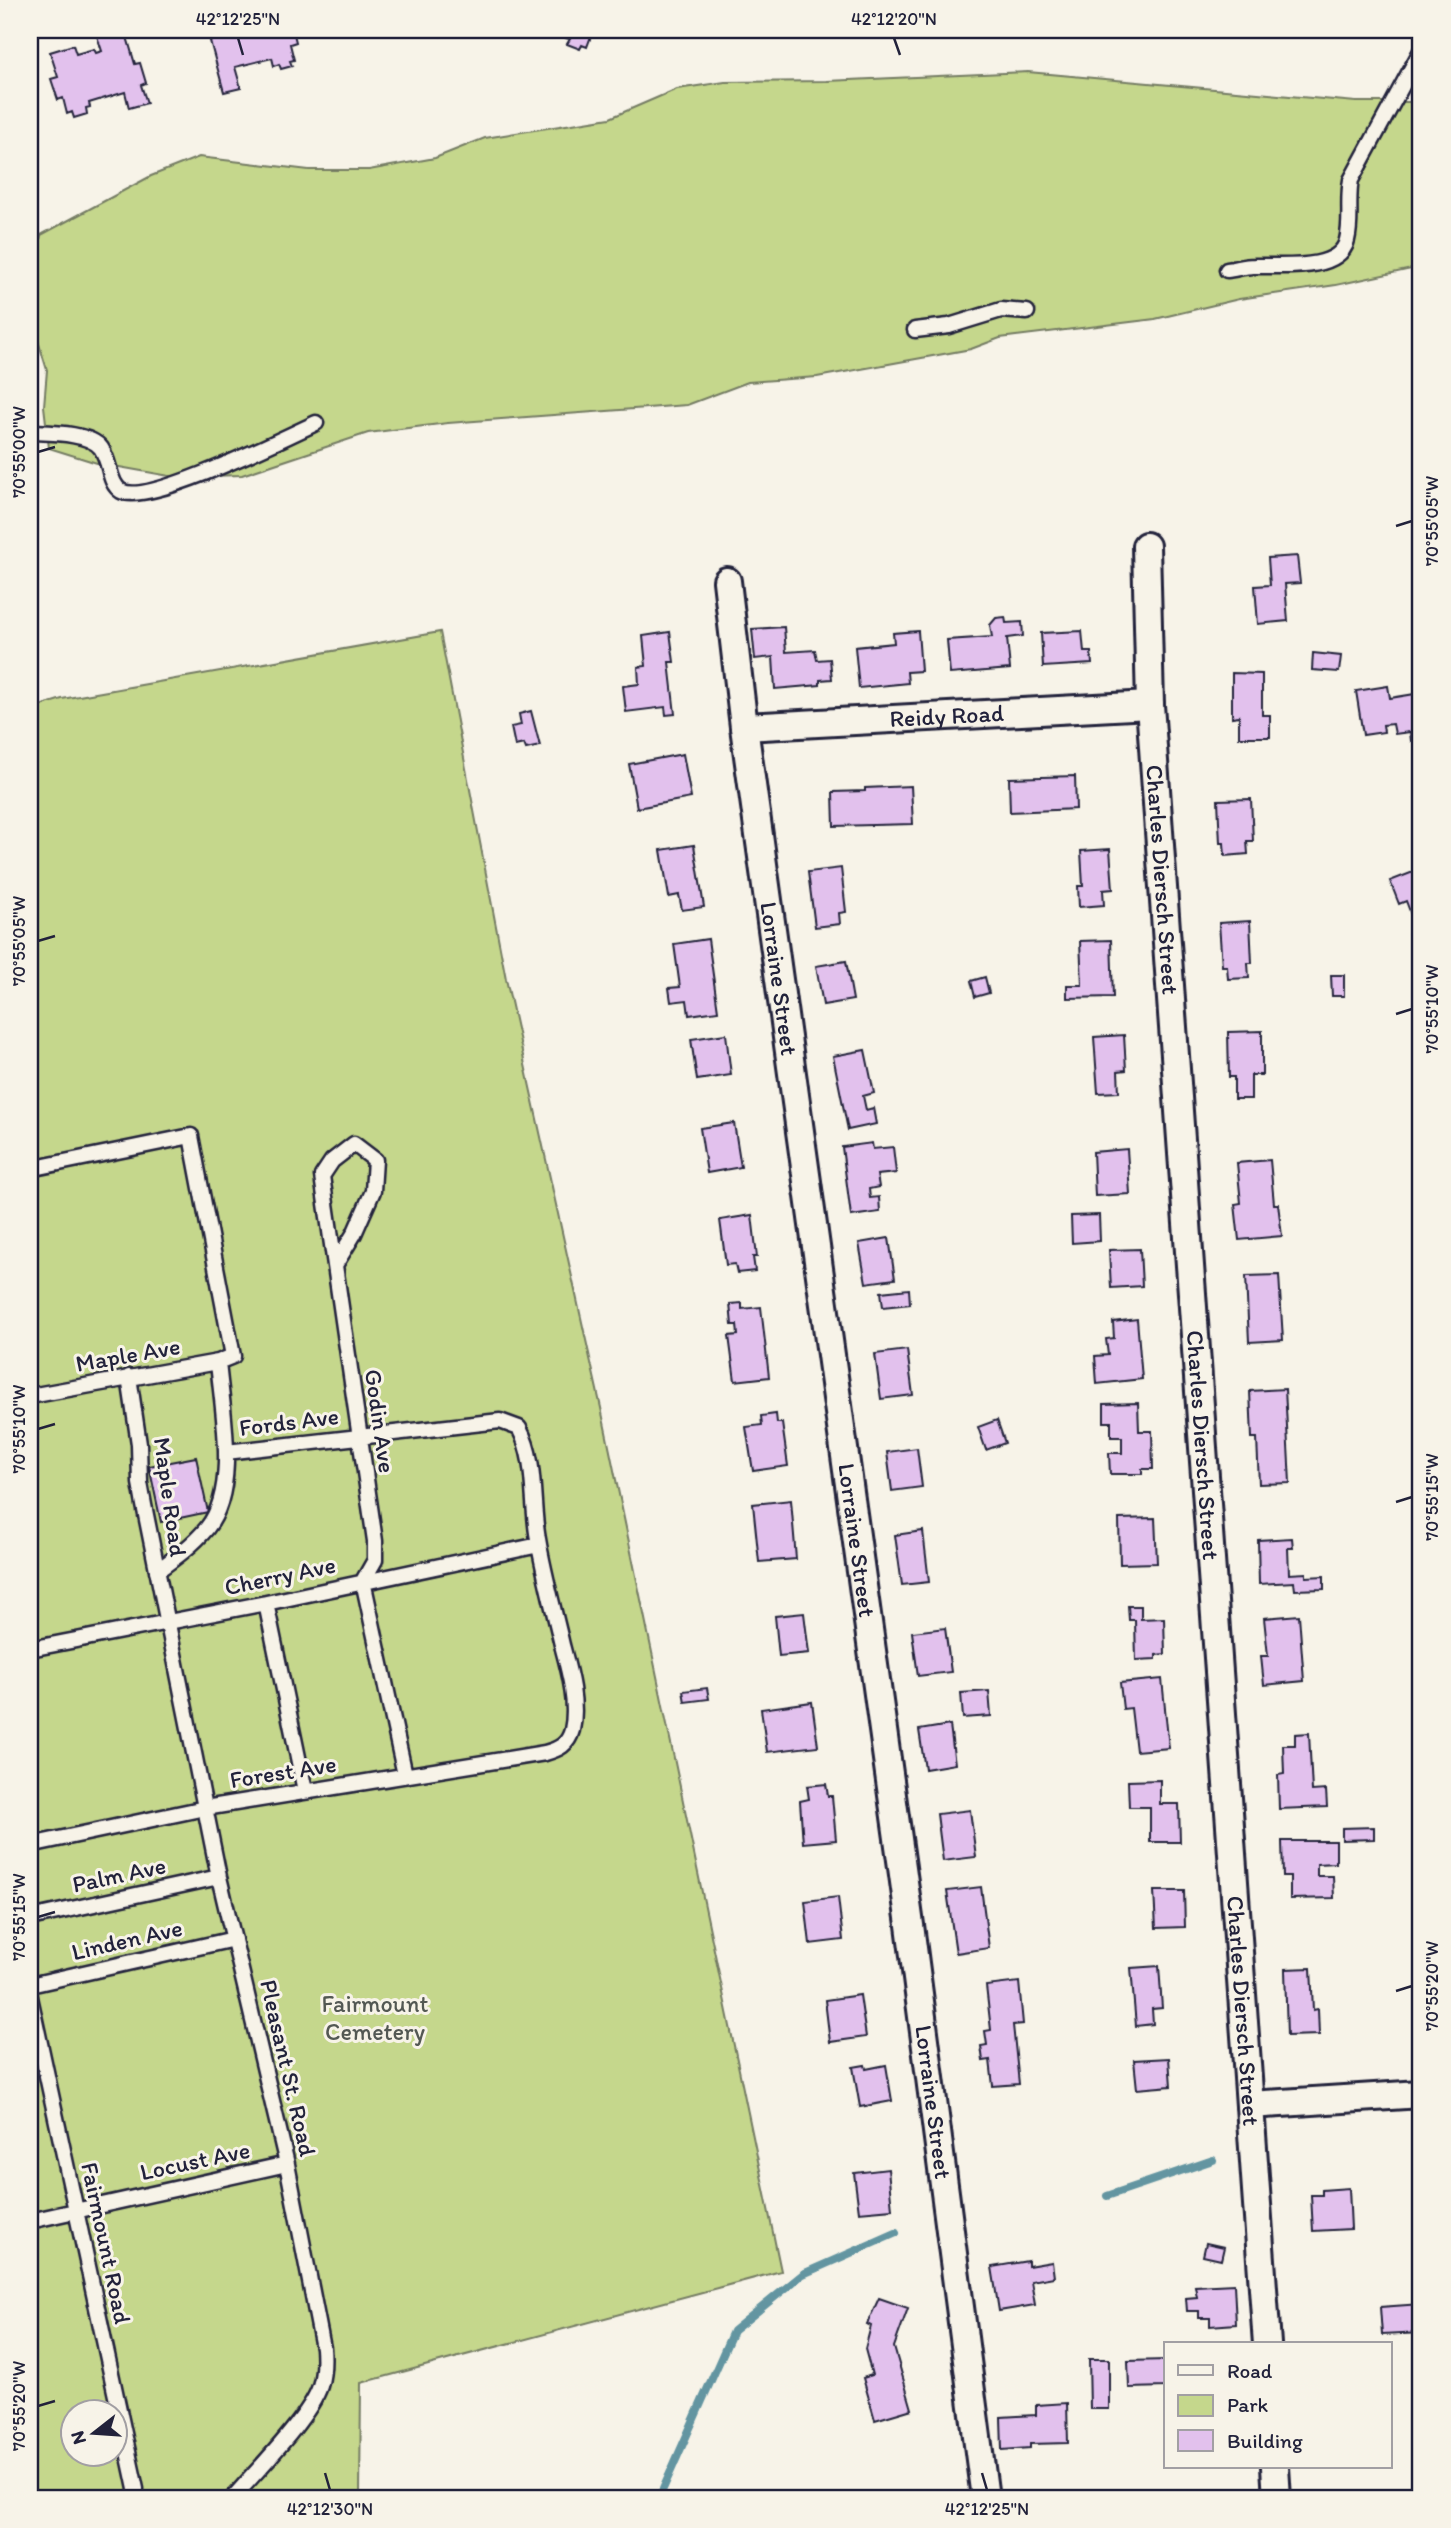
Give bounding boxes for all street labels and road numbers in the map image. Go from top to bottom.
street label: Reidy Road [889,698,1005,733]
street label: Charles Diersch Street [1140,764,1186,995]
street label: Lorraine Street [754,900,804,1057]
street label: Charles Diersch Street [1181,1329,1226,1561]
street label: Maple Ave [73,1331,182,1378]
street label: Godin Ave [359,1367,402,1475]
street label: Fords Ave [238,1401,340,1442]
street label: Maple Road [148,1435,193,1559]
street label: Lorraine Street [832,1461,882,1619]
street label: Cherry Ave [222,1550,338,1601]
street label: Forest Ave [228,1749,338,1794]
street label: Palm Ave [70,1850,168,1899]
street label: Charles Diersch Street [1221,1895,1266,2127]
street label: Linden Ave [69,1913,185,1966]
street label: Pleasant St. Road [254,1977,323,2159]
street label: Lorraine Street [909,2023,958,2181]
street label: Locust Ave [137,2135,252,2186]
street label: Fairmount Road [75,2159,138,2326]

